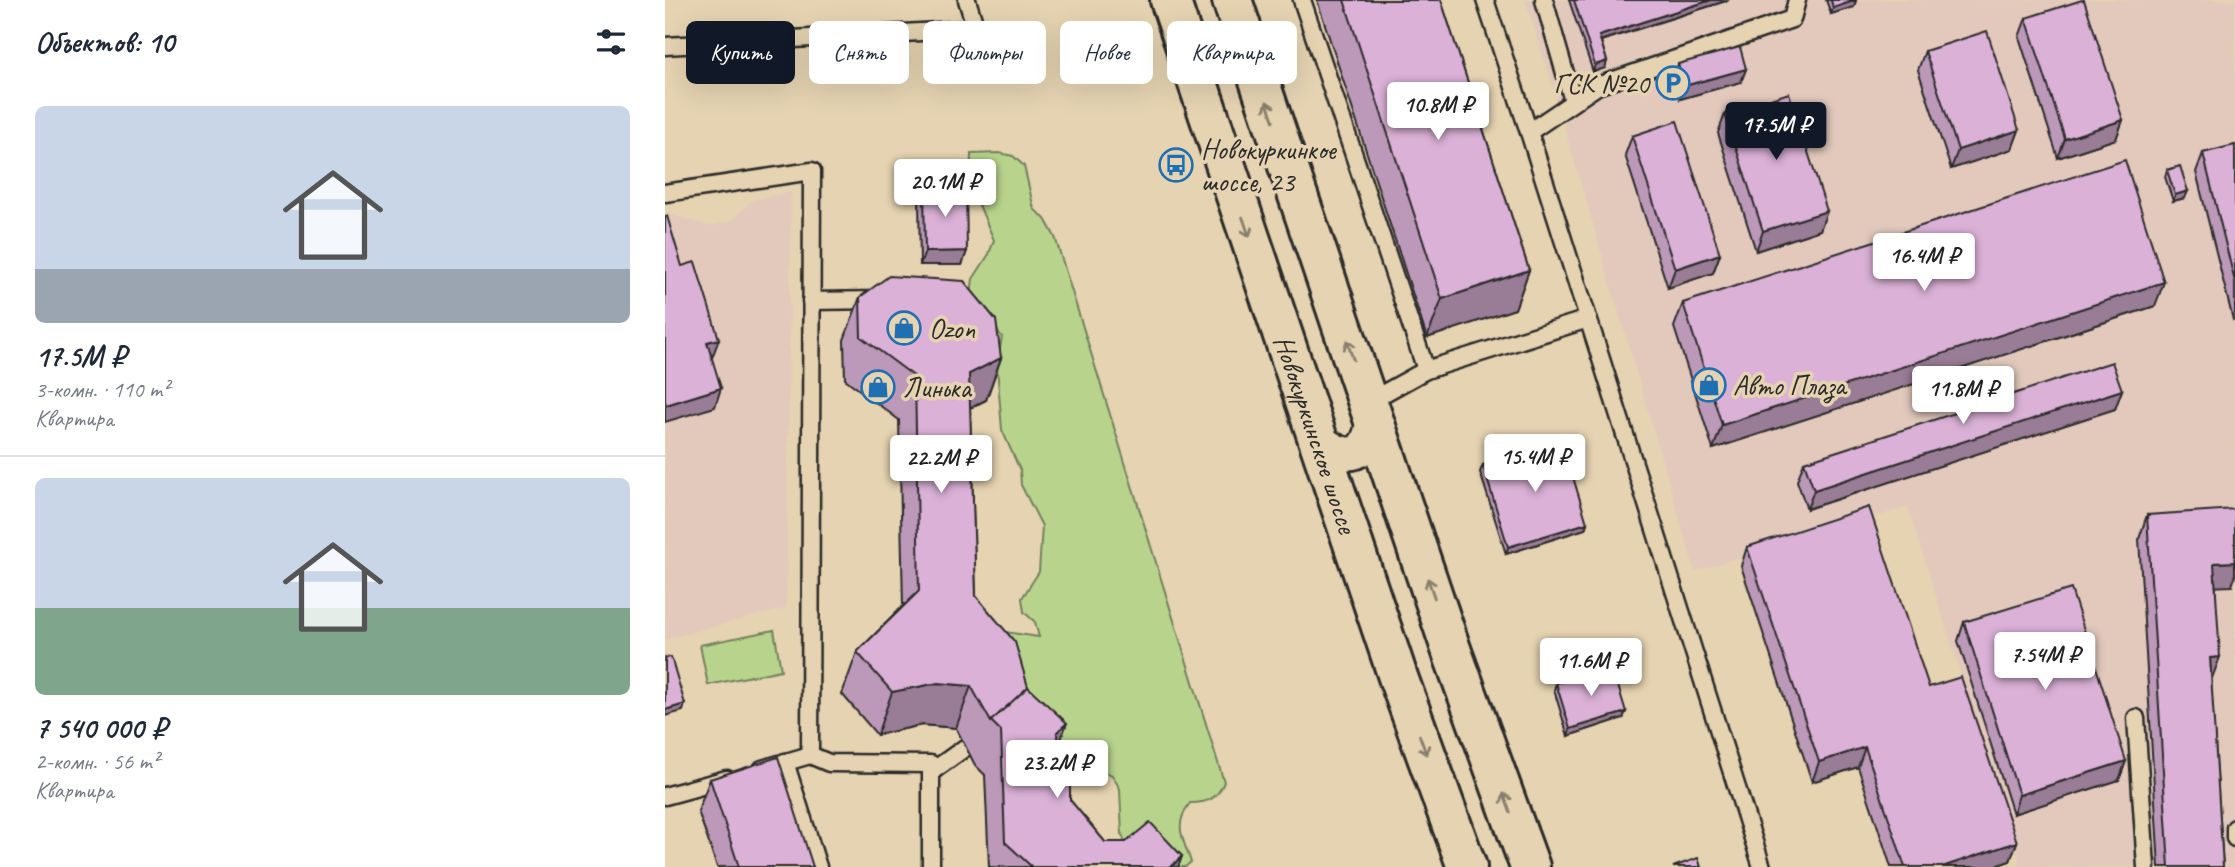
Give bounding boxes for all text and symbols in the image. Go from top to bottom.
chip: Купить [686,21,795,84]
chip: Снять [809,21,909,84]
chip: Фильтры [923,21,1046,84]
chip: Новое [1060,21,1153,84]
chip: Квартира [1167,21,1297,84]
text: Объектов: 10 [35,23,174,61]
icon: filters [592,23,630,61]
parking icon: ГСК №20 [1654,64,1692,102]
place label: ГСК №20 [1554,66,1651,101]
pin: 10.8M ₽ [1373,82,1503,142]
text: 10.8M ₽ [1403,90,1473,119]
one-way arrow [1263,100,1275,122]
pin: 17.5M ₽ [1711,102,1841,162]
text: 17.5M ₽ [1741,110,1811,139]
place label: Новокуркинкое шоссе, 23 [1201,132,1338,199]
bus stop icon: Новокуркинкое шоссе, 23 [1157,146,1195,184]
icon: home [270,152,396,278]
pin: 20.1M ₽ [880,160,1010,219]
text: 20.1M ₽ [910,167,980,196]
one-way arrow [1241,216,1253,238]
pin: 16.4M ₽ [1859,233,1989,293]
text: 16.4M ₽ [1889,241,1959,270]
shop icon: Ozon [885,309,923,347]
place label: Ozon [929,311,975,346]
street label: Новокуркинское шоссе [1266,331,1366,539]
text: 17.5M ₽ [35,337,125,375]
one-way arrow [1343,339,1355,361]
shop icon: Авто Плаза [1690,366,1728,404]
pin: 11.8M ₽ [1898,366,2028,426]
shop icon: Линька [859,368,897,406]
place label: Авто Плаза [1733,368,1848,404]
place label: Линька [903,370,973,405]
text: 11.8M ₽ [1928,374,1998,403]
text: 3-комн. · 110 m² [35,375,169,404]
text: Квартира [35,404,113,433]
pin: 15.4M ₽ [1470,434,1600,494]
pin: 22.2M ₽ [876,435,1006,495]
text: 15.4M ₽ [1500,442,1570,471]
text: 22.2M ₽ [906,443,976,472]
icon: home [270,524,396,650]
one-way arrow [1424,578,1436,600]
pin: 7.54M ₽ [1980,632,2110,692]
pin: 11.6M ₽ [1526,638,1656,698]
text: 7.54M ₽ [2010,640,2080,669]
text: 11.6M ₽ [1556,646,1626,675]
text: 7 540 000 ₽ [35,709,166,747]
one-way arrow [1418,733,1430,755]
pin: 23.2M ₽ [992,740,1122,800]
text: 2-комн. · 56 m² [35,747,159,776]
text: 23.2M ₽ [1022,748,1092,777]
text: Квартира [35,776,113,805]
one-way arrow [1499,792,1512,814]

